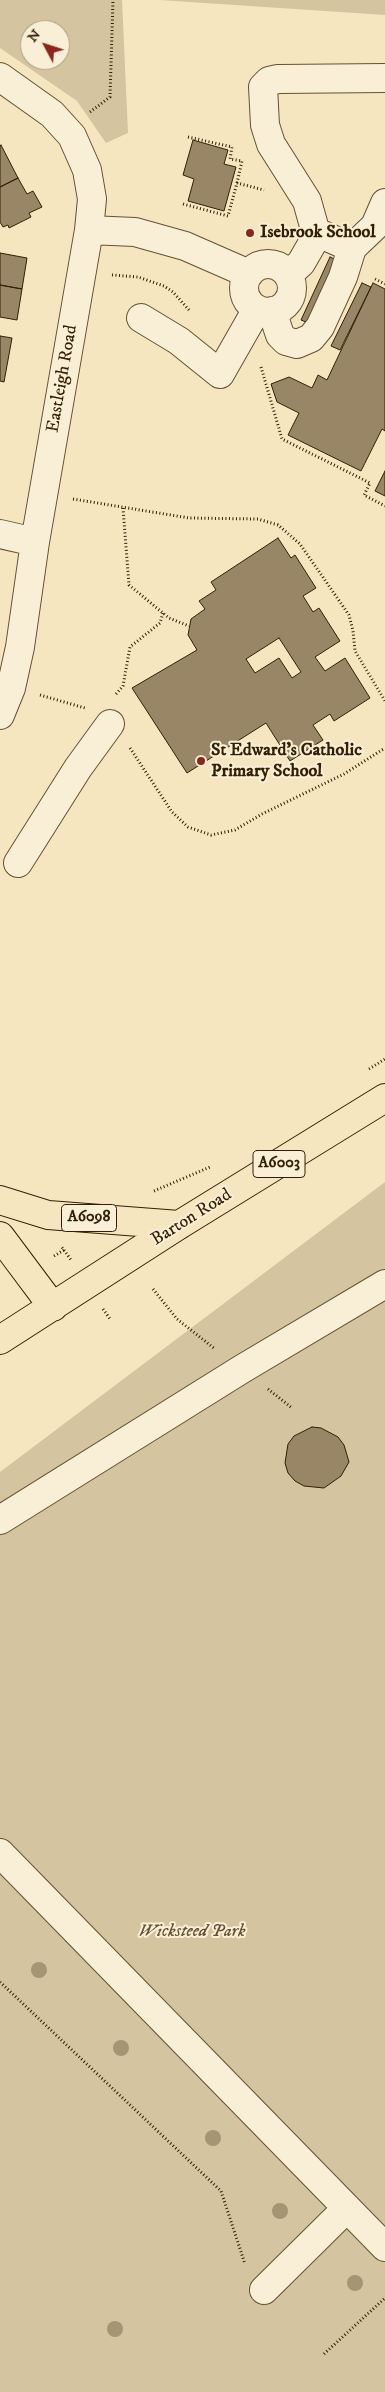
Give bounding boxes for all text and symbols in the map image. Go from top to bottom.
north arrow [20,20,70,70]
text: N [24,26,45,46]
place label: Isebrook School [260,222,376,244]
marker: Isebrook School [244,227,256,239]
street label: Eastleigh Road [43,323,83,435]
place label: St Edward's Catholic Primary School [211,740,362,782]
marker: St Edward's Catholic Primary School [195,755,207,767]
road number: A6003 [253,1150,305,1178]
street label: Barton Road [148,1185,236,1251]
road number: A6098 [62,1204,116,1232]
park label: Wicksteed Park [138,1921,246,1943]

